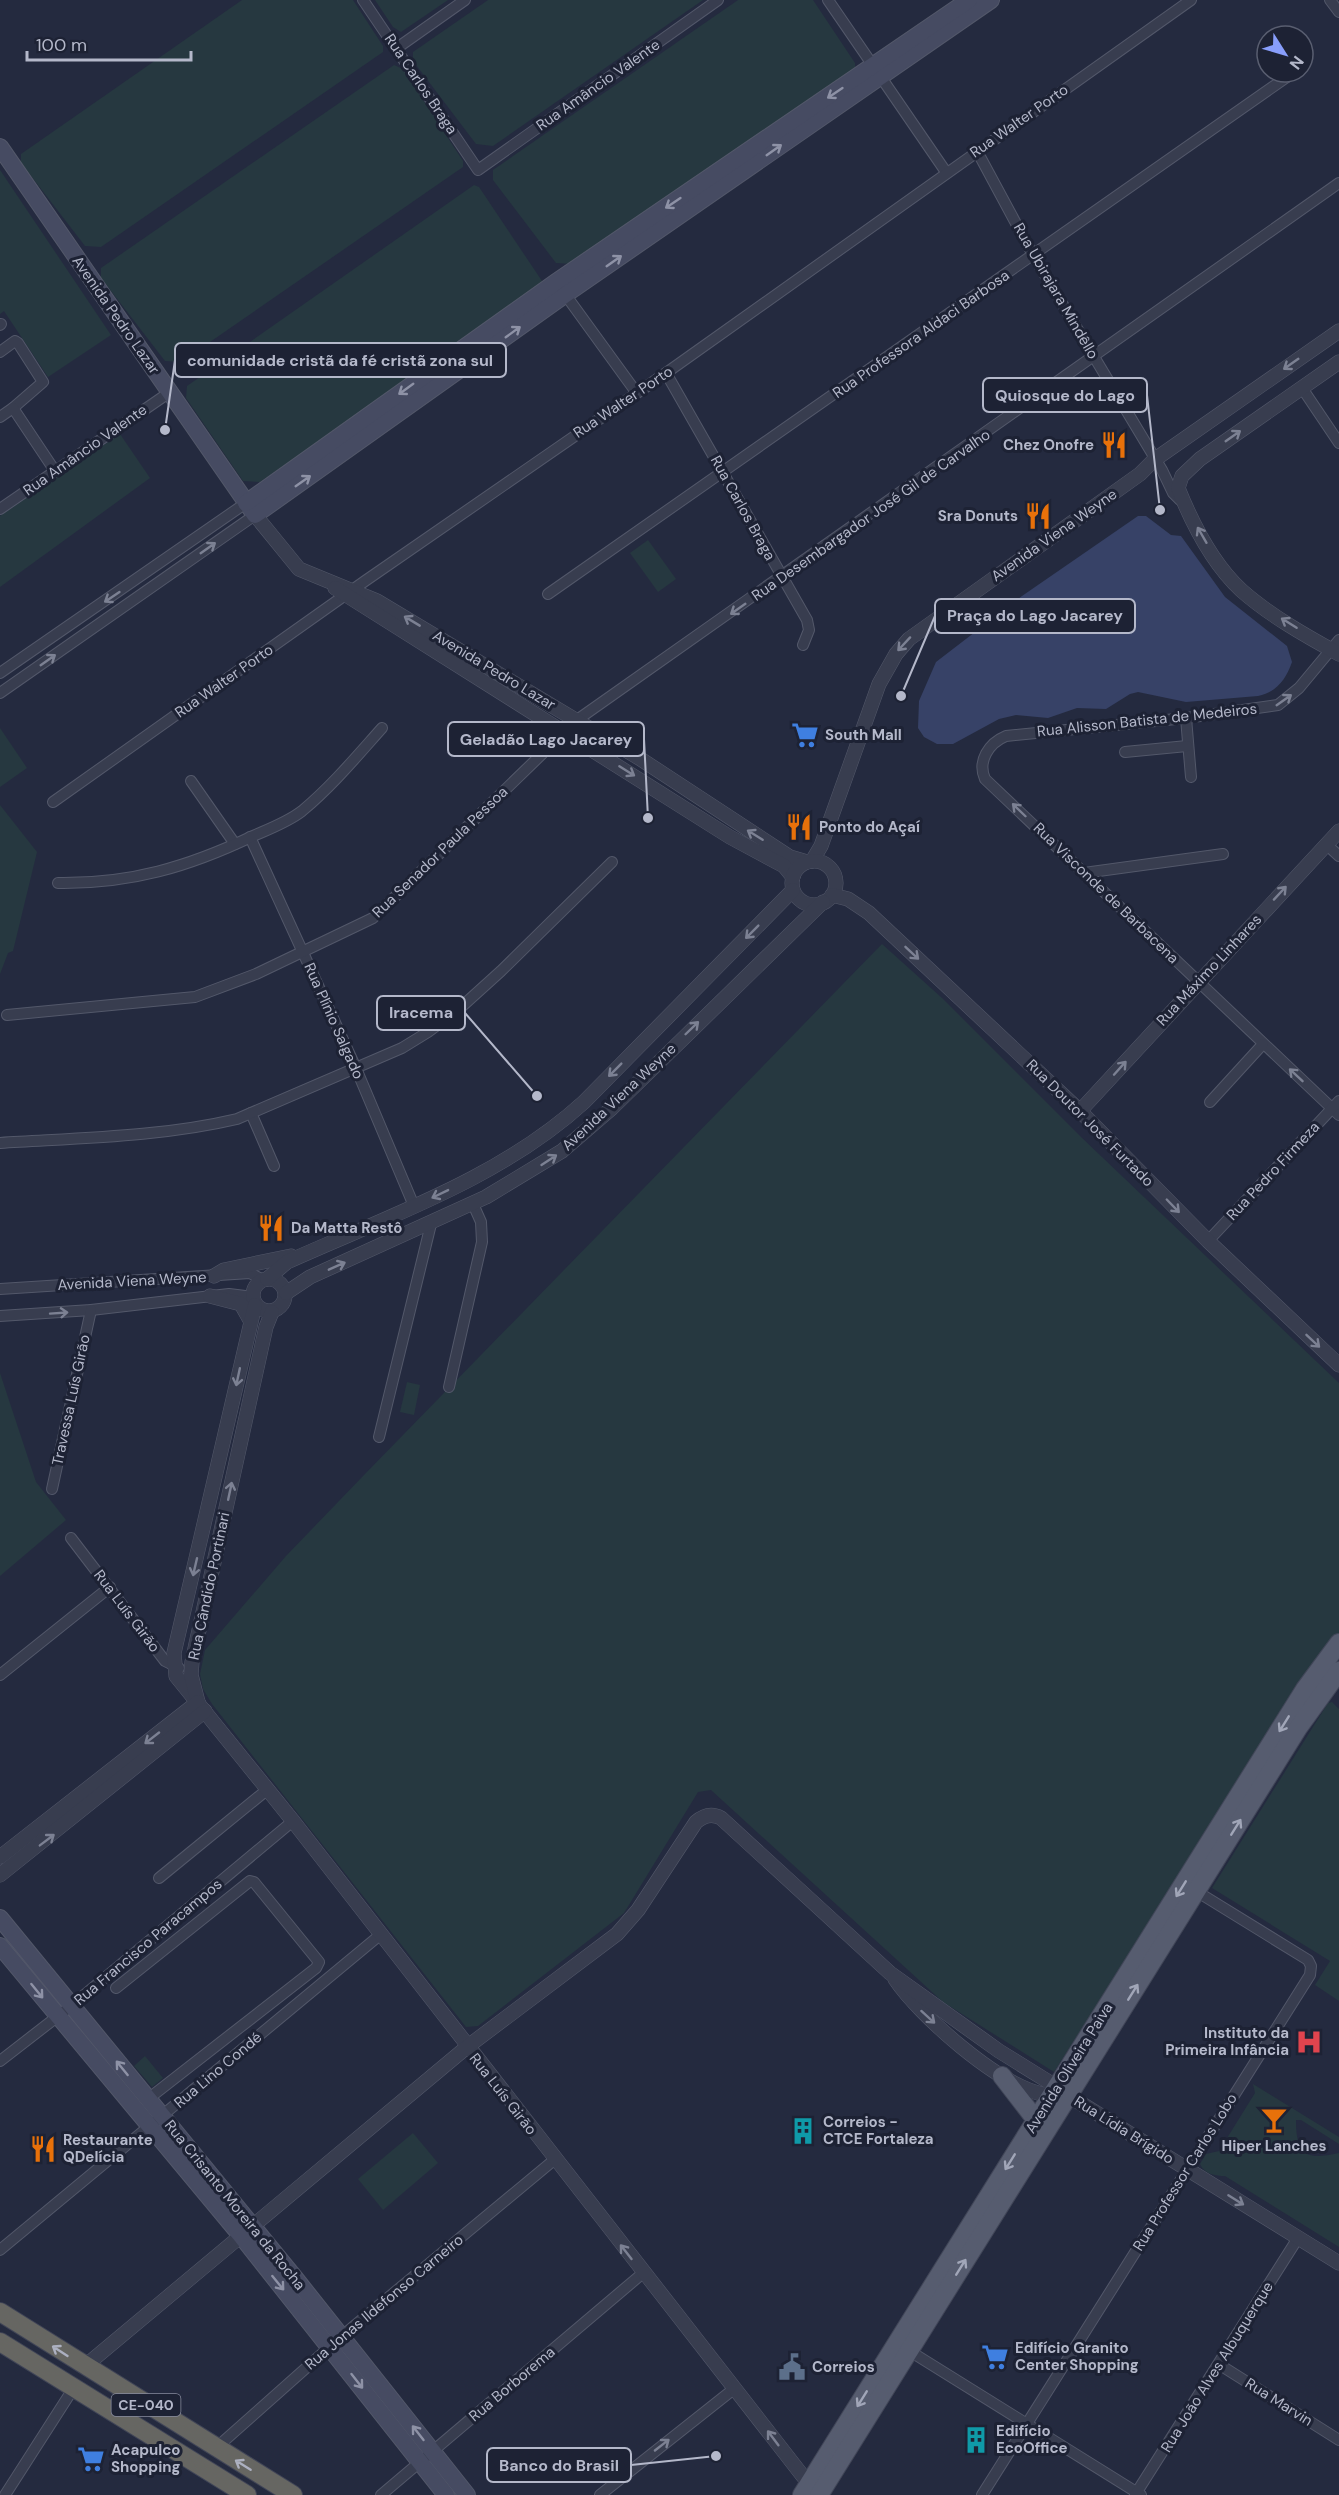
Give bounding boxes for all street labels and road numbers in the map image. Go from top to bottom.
street label: Rua Carlos Braga [380,30,462,138]
street label: Rua Amâncio Valente [532,35,664,135]
street label: Rua Walter Porto [966,79,1072,162]
street label: Rua Ubirajara Mindêllo [1009,219,1103,363]
street label: Avenida Pedro Lazar [68,252,165,378]
street label: Rua Professora Aldaci Barbosa [829,265,1013,403]
street label: Rua Walter Porto [569,361,677,443]
street label: Rua Amâncio Valente [19,400,151,500]
street label: Rua Desembargador José Gil de Carvalho [748,424,994,605]
street label: Rua Carlos Braga [706,452,780,564]
street label: Avenida Viena Weyne [987,484,1121,586]
street label: Avenida Pedro Lazar [429,625,560,715]
street label: Rua Walter Porto [171,639,277,722]
street label: Rua Alisson Batista de Medeiros [1036,698,1258,742]
street label: Rua Senador Paula Pessoa [368,782,512,922]
street label: Rua Visconde de Barbacena [1029,818,1183,968]
street label: Rua Máximo Linhares [1152,910,1266,1030]
street label: Rua Plínio Salgado [299,960,369,1082]
street label: Avenida Viena Weyne [558,1039,680,1155]
street label: Rua Doutor José Furtado [1022,1055,1158,1191]
street label: Rua Pedro Firmeza [1222,1117,1324,1225]
street label: Avenida Viena Weyne [57,1267,207,1295]
street label: Travessa Luís Girão [47,1333,95,1467]
street label: Rua Cândido Portinari [184,1510,234,1662]
street label: Rua Luís Girão [89,1566,165,1656]
street label: Rua Francisco Paracampos [70,1874,226,2010]
street label: Avenida Oliveira Paiva [1021,1999,1117,2137]
street label: Rua Lino Condé [170,2027,266,2113]
street label: Rua Luís Girão [465,2049,541,2139]
street label: Rua Professor Carlos Lobo [1128,2089,1242,2255]
street label: Rua Lídia Brígido [1070,2091,1178,2169]
street label: Rua Crisanto Moreira da Rocha [160,2116,310,2294]
street label: Rua Jonas Ildefonso Carneiro [301,2230,468,2374]
street label: Rua João Alves Albuquerque [1156,2278,1278,2456]
street label: Rua Borborema [465,2342,559,2426]
street label: Rua Marvin [1241,2373,1317,2431]
road number: CE-040 [112,2394,180,2416]

